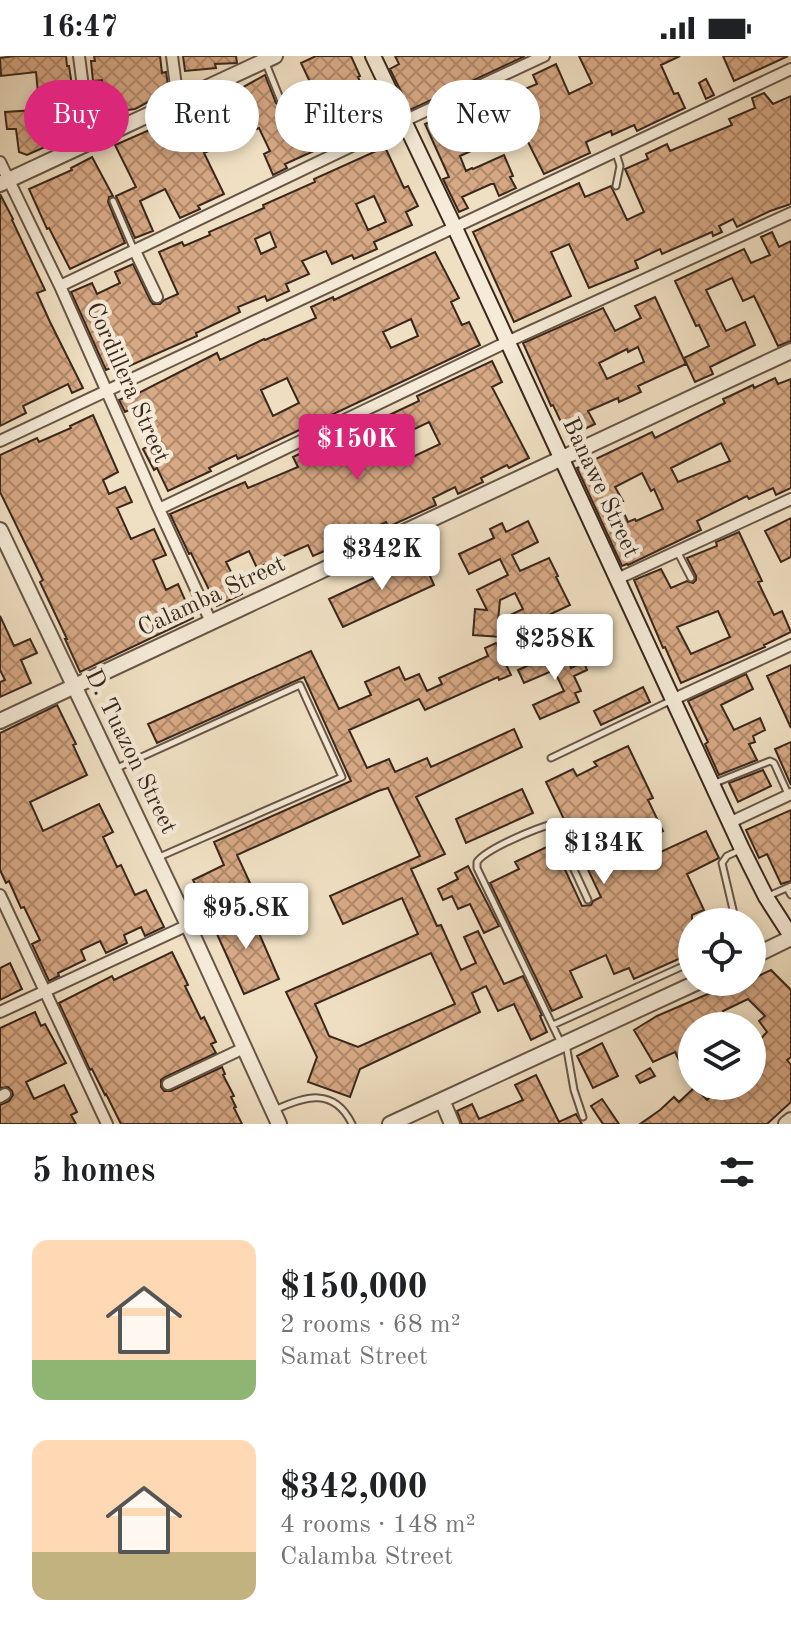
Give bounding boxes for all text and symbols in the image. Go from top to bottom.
text: 16:47 [40,13,118,43]
chip: Buy [24,80,129,152]
chip: Rent [145,80,259,152]
chip: Filters [275,80,411,152]
chip: New [427,80,540,152]
street label: Cordillera Street [81,299,173,467]
pin: $150K [301,414,413,482]
street label: Banawe Street [557,414,643,562]
text: $150K [317,427,397,453]
pin: $342K [326,524,438,592]
text: $342K [342,537,422,563]
street label: Calamba Street [135,552,289,642]
pin: $258K [499,614,611,682]
text: $258K [515,627,595,653]
street label: D. Tuazon Street [80,666,180,838]
pin: $134K [548,818,660,886]
text: $134K [564,831,644,857]
pin: $95.8K [181,883,311,951]
text: $95.8K [202,896,290,922]
map controls [678,908,766,1100]
button: locate [678,908,766,996]
button: layers [678,1012,766,1100]
icon: filters [715,1150,759,1194]
text: 5 homes [32,1155,155,1189]
text: $150,000 [280,1271,428,1305]
icon: home [96,1272,192,1368]
text: 2 rooms · 68 m² [280,1312,461,1338]
text: Samat Street [280,1344,428,1370]
text: $342,000 [280,1471,428,1505]
icon: home [96,1472,192,1568]
text: 4 rooms · 148 m² [280,1512,476,1538]
text: Calamba Street [280,1544,453,1570]

